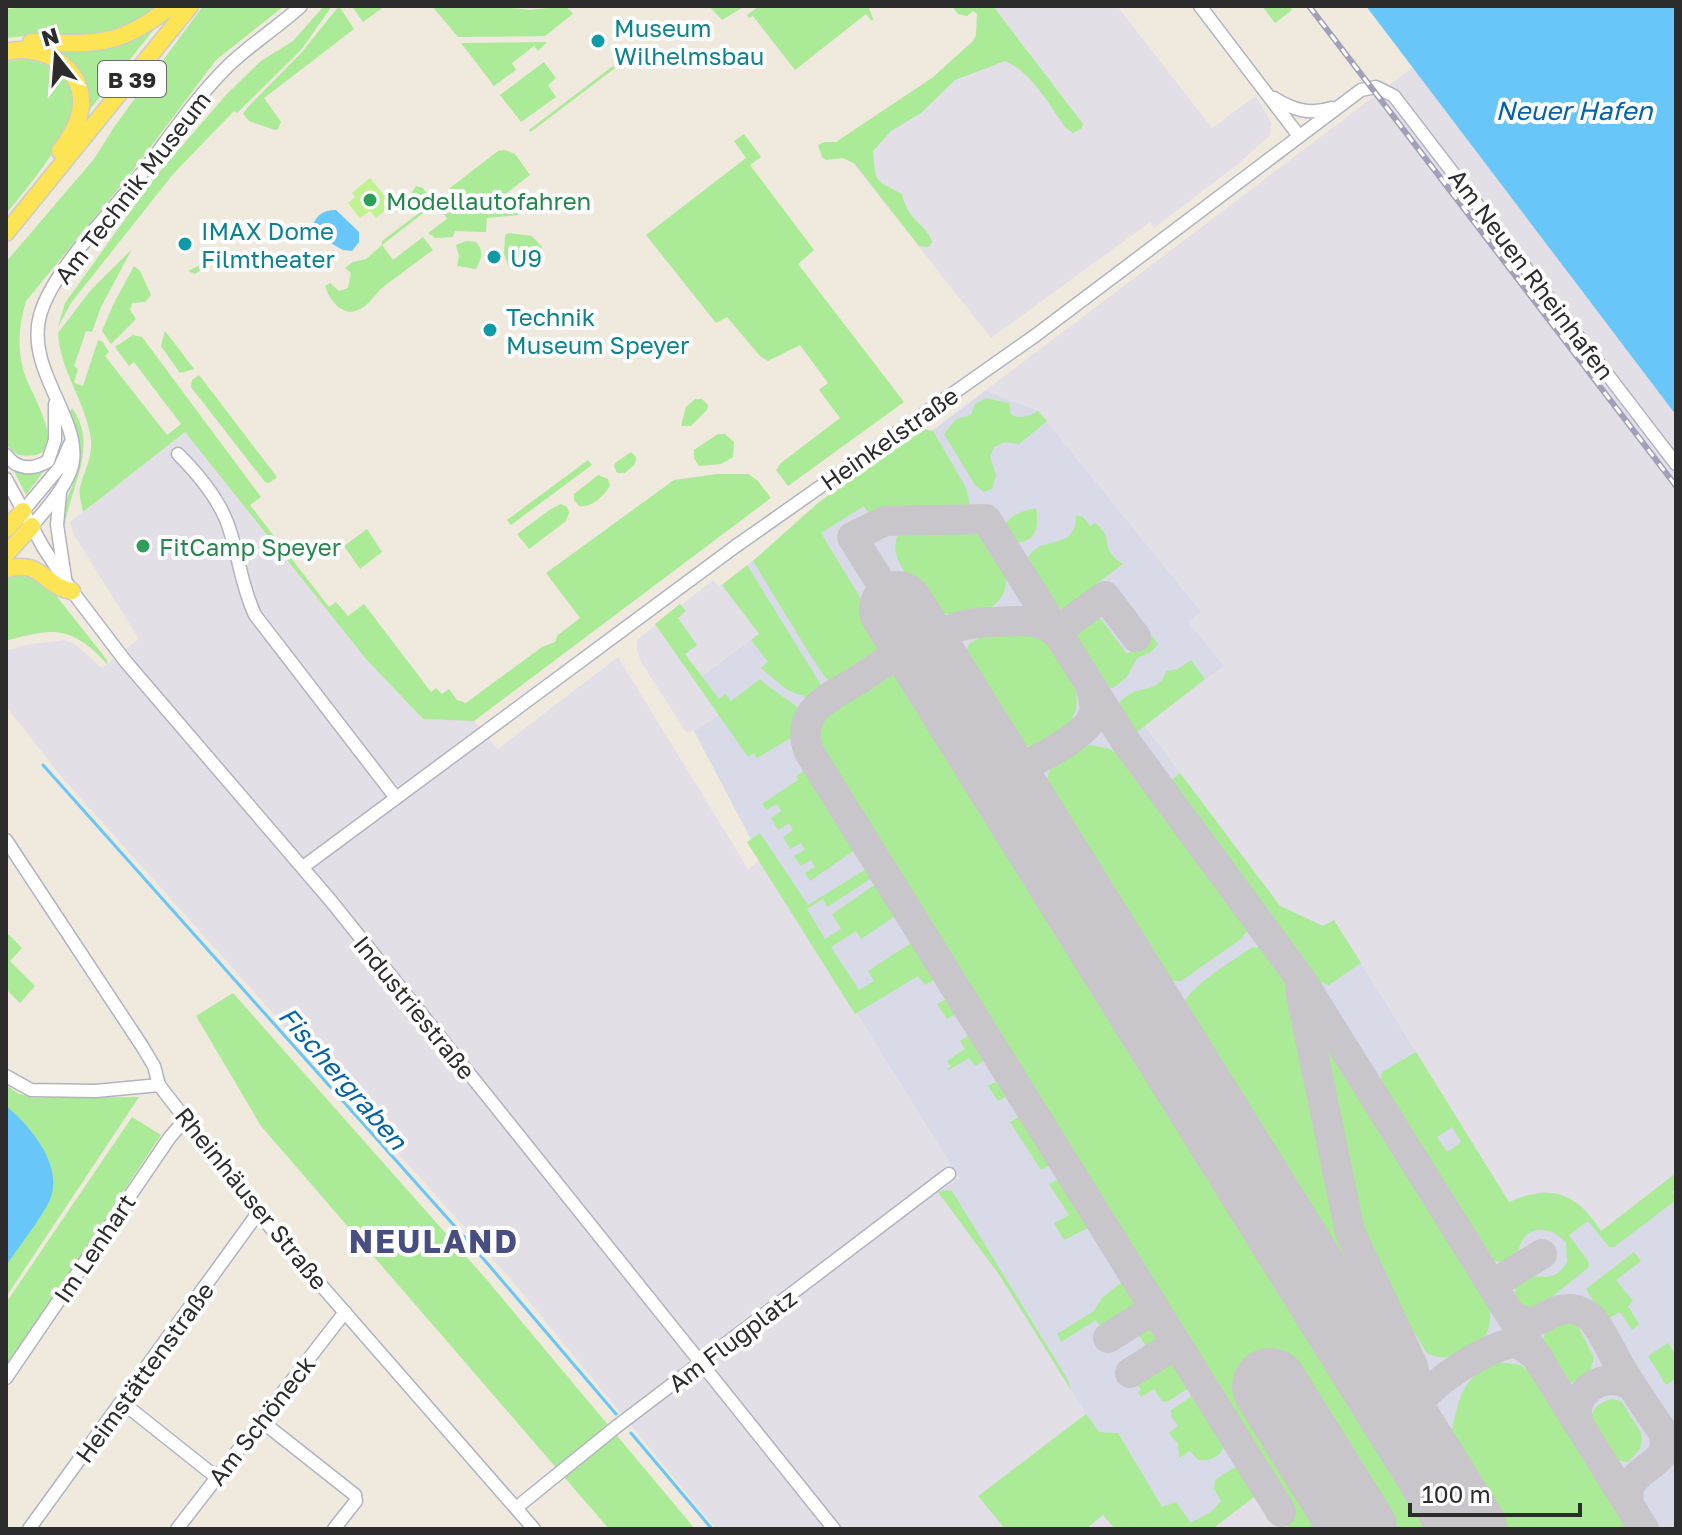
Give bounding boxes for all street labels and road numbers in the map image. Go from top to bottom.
road number: B 39 [98,61,166,97]
street label: Am Technik Museum [48,85,216,289]
street label: Am Neuen Rheinhafen [1443,163,1621,385]
street label: Heinkelstraße [815,380,963,496]
street label: Industriestraße [348,929,482,1085]
street label: Rheinhäuser Straße [170,1101,334,1295]
street label: Im Lenhart [47,1188,141,1308]
street label: Heimstättenstraße [69,1276,219,1468]
street label: Am Flugplatz [662,1282,802,1398]
street label: Am Schöneck [201,1350,321,1490]

